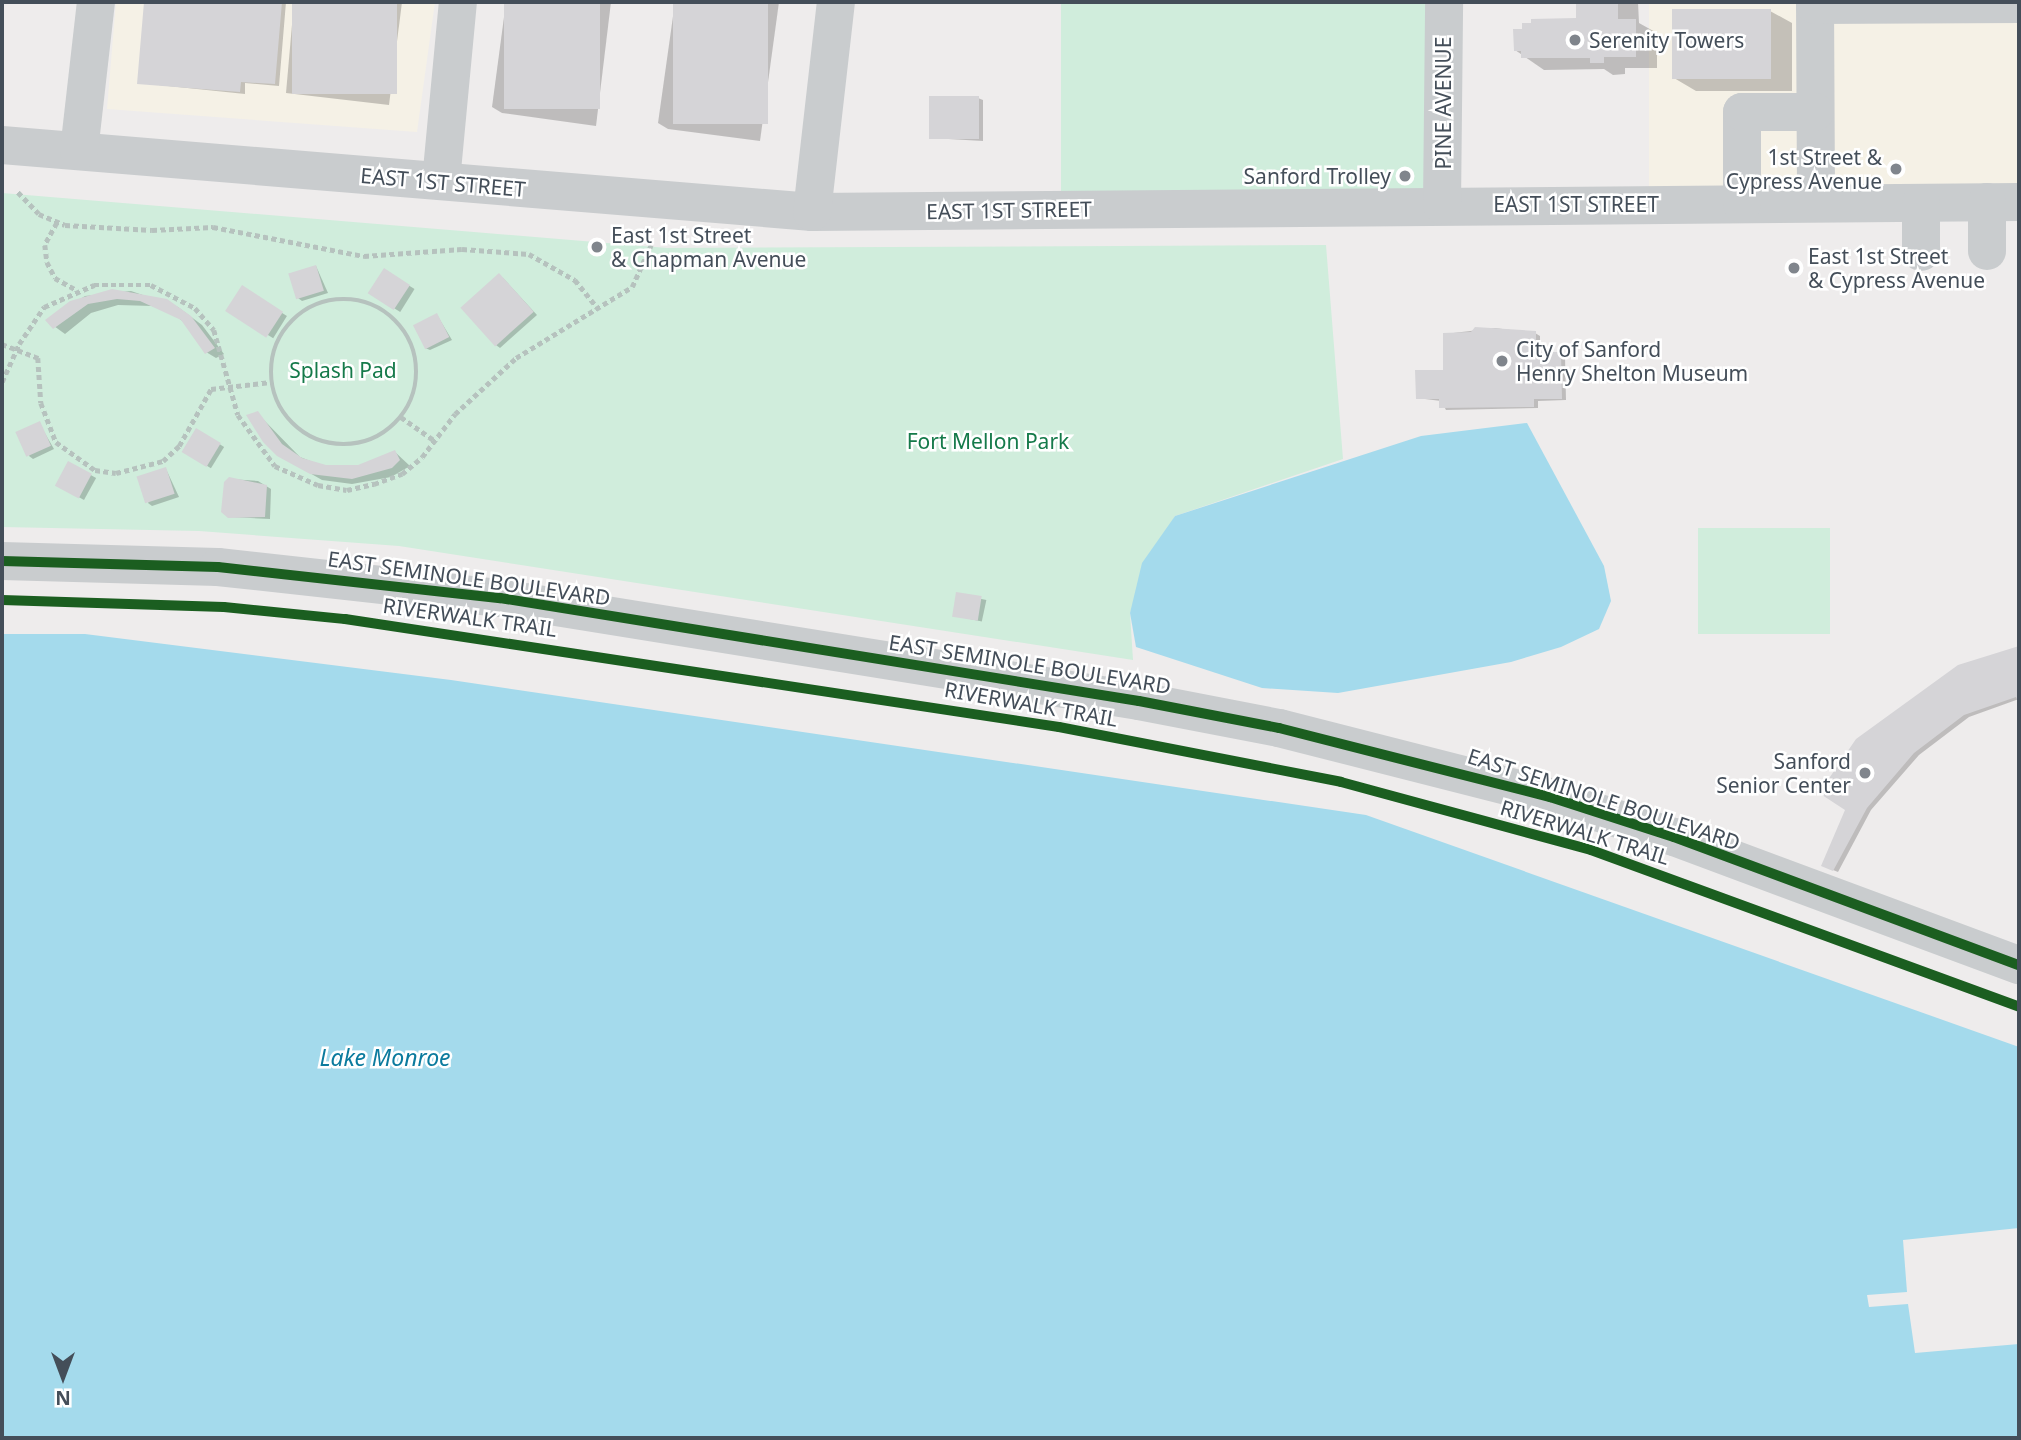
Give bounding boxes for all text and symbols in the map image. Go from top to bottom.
place label: Serenity Towers [1589,27,1744,53]
marker: Serenity Towers [1567,32,1583,48]
street label: PINE AVENUE [1430,37,1456,169]
place label: 1st Street & Cypress Avenue [1726,144,1882,194]
marker: 1st Street & Cypress Avenue [1888,161,1904,177]
street label: EAST 1ST STREET [359,162,527,202]
place label: Sanford Trolley [1244,163,1391,189]
marker: Sanford Trolley [1397,168,1413,184]
street label: EAST 1ST STREET [1493,191,1659,217]
street label: EAST 1ST STREET [926,196,1092,224]
place label: East 1st Street & Chapman Avenue [611,222,806,272]
marker: East 1st Street & Chapman Avenue [589,239,605,255]
place label: East 1st Street & Cypress Avenue [1808,243,1985,293]
marker: East 1st Street & Cypress Avenue [1786,260,1802,276]
place label: City of Sanford Henry Shelton Museum [1516,336,1748,386]
marker: City of Sanford Henry Shelton Museum [1494,353,1510,369]
park label: Splash Pad [289,357,397,383]
park label: Fort Mellon Park [907,428,1069,454]
street label: EAST SEMINOLE BOULEVARD [326,546,612,610]
street label: RIVERWALK TRAIL [381,592,559,642]
street label: EAST SEMINOLE BOULEVARD [887,629,1173,699]
street label: RIVERWALK TRAIL [942,676,1120,732]
street label: EAST SEMINOLE BOULEVARD [1464,743,1744,855]
place label: Sanford Senior Center [1716,748,1851,798]
marker: Sanford Senior Center [1857,765,1873,781]
street label: RIVERWALK TRAIL [1497,794,1673,870]
water label: Lake Monroe [319,1043,451,1071]
north arrow [28,1342,98,1412]
text: N [55,1385,71,1411]

